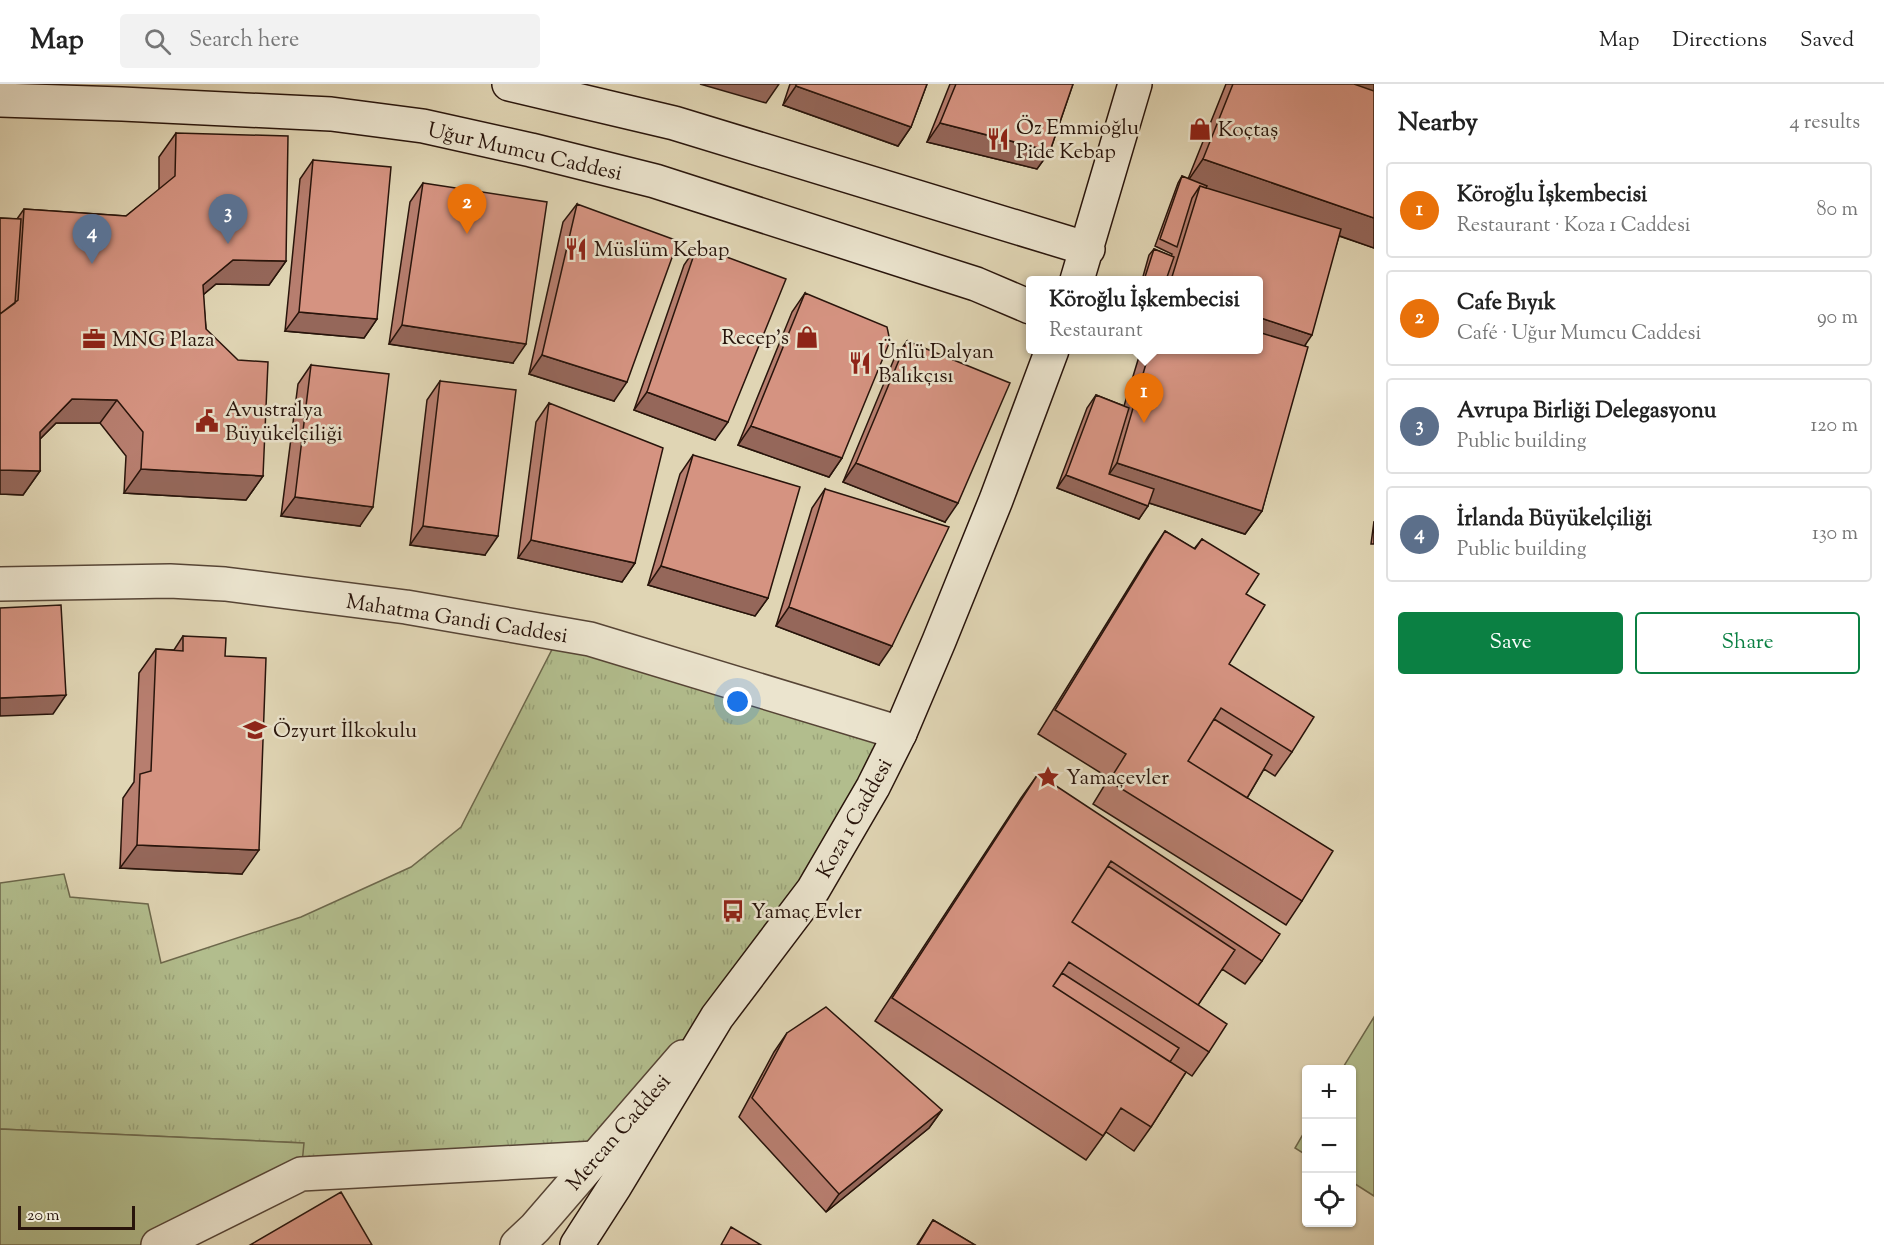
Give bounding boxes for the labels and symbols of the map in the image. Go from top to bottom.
place label: Öz Emmioğlu Pide Kebap [1016,114,1139,168]
street label: Uğur Mumcu Caddesi [424,116,625,190]
shop icon: Koçtaş [1187,116,1213,142]
place label: Koçtaş [1218,116,1278,146]
restaurant icon: Öz Emmioğlu Pide Kebap [985,126,1011,152]
pin: 2 [448,184,486,234]
pin: 3 [208,194,248,244]
pin: 4 [72,214,112,264]
restaurant icon: Müslüm Kebap [563,236,589,262]
place label: Müslüm Kebap [594,236,729,266]
place label: Recep's [721,324,789,354]
shop icon: Recep's [794,324,820,350]
office icon: MNG Plaza [81,326,107,352]
place label: MNG Plaza [112,326,215,356]
place label: Ünlü Dalyan Balıkçısı [878,338,994,392]
restaurant icon: Ünlü Dalyan Balıkçısı [847,350,873,376]
pin: 1 [1124,374,1164,423]
place label: Avustralya Büyükelçiliği [225,396,343,450]
public building icon: Avustralya Büyükelçiliği [194,408,220,434]
street label: Mahatma Gandi Caddesi [344,588,570,652]
your location [723,687,752,716]
school or university icon: Özyurt İlkokulu [242,717,268,743]
place label: Özyurt İlkokulu [273,717,417,747]
street label: Koza 1 Caddesi [810,754,901,884]
place icon: Yamaçevler [1035,764,1061,790]
place label: Yamaçevler [1066,764,1169,794]
bus stop icon: Yamaç Evler [720,898,746,924]
place label: Yamaç Evler [751,898,862,928]
street label: Mercan Caddesi [560,1068,679,1198]
scale bar [18,1203,135,1230]

